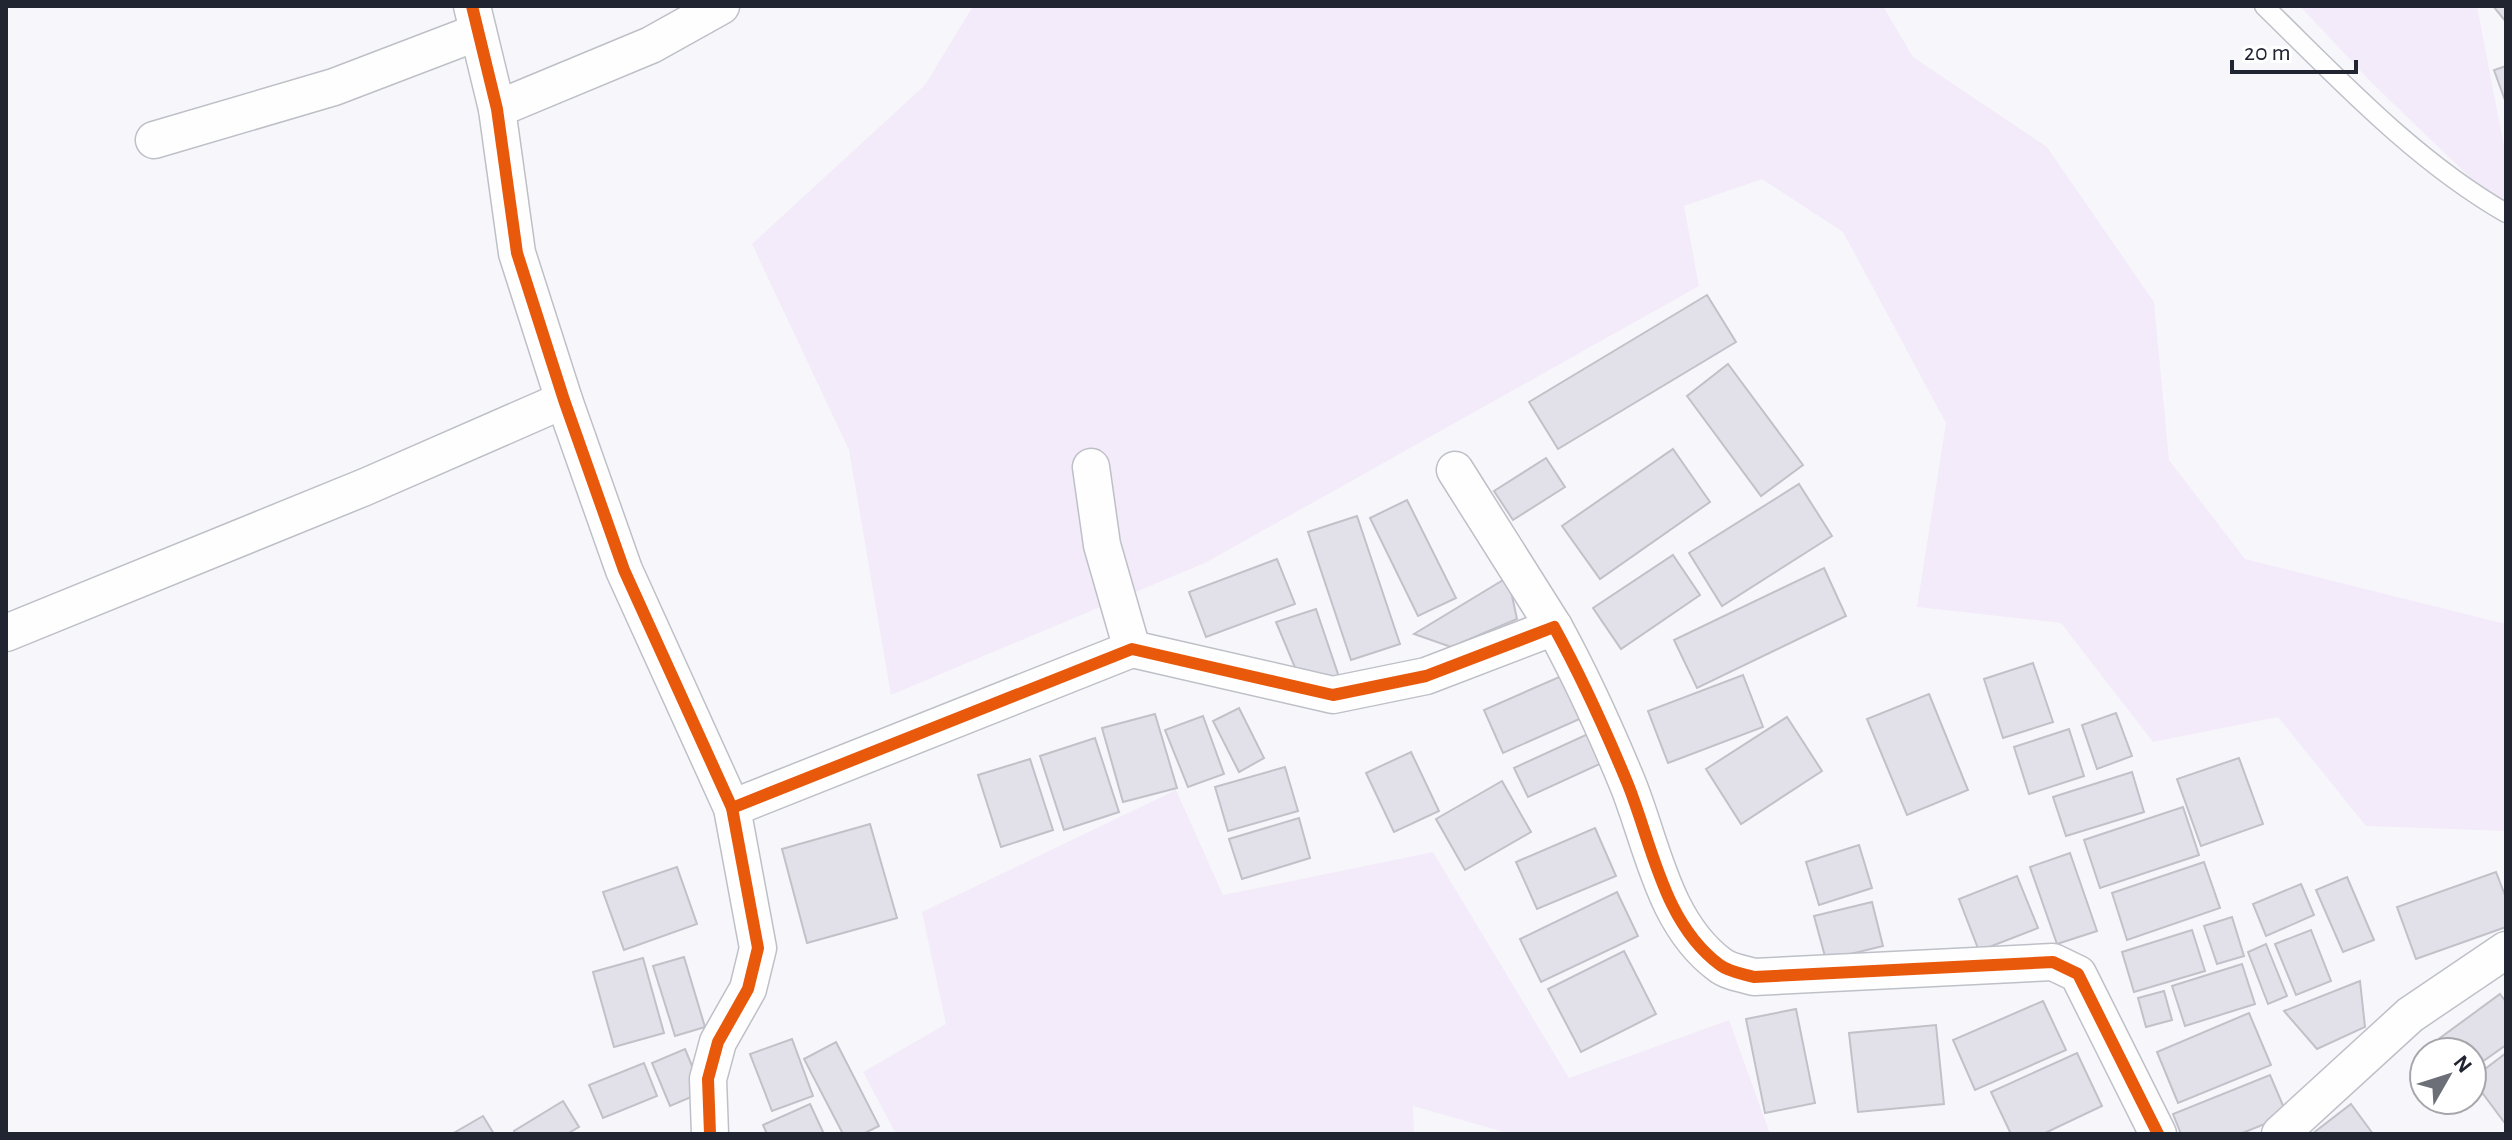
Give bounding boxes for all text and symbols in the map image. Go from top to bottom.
scale bar [2232,24,2356,74]
text: 20 m [2244,41,2291,65]
north arrow [2408,1036,2488,1116]
text: N [2449,1051,2476,1077]

